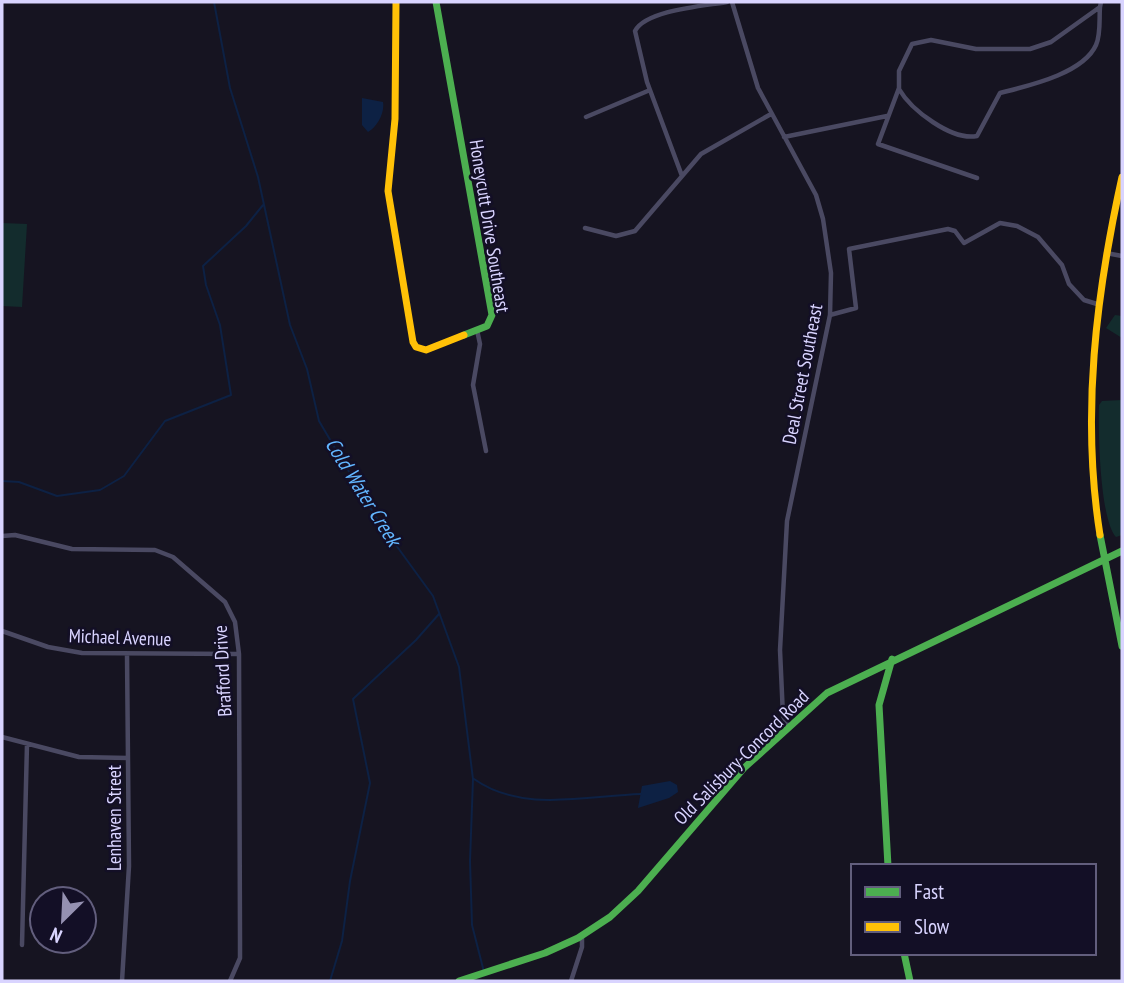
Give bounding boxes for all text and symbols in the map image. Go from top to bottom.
street label: Honeycutt Drive Southeast [464,138,516,315]
street label: Deal Street Southeast [777,301,828,446]
water label: Cold Water Creek [319,432,409,553]
street label: Michael Avenue [68,623,172,651]
street label: Brafford Drive [208,625,236,717]
street label: Old Salisbury-Concord Road [668,684,814,830]
street label: Lenhaven Street [102,764,126,871]
legend [851,864,1096,955]
text: Fast [914,878,944,905]
north arrow [28,885,98,955]
text: Slow [914,913,950,940]
text: N [47,922,66,949]

